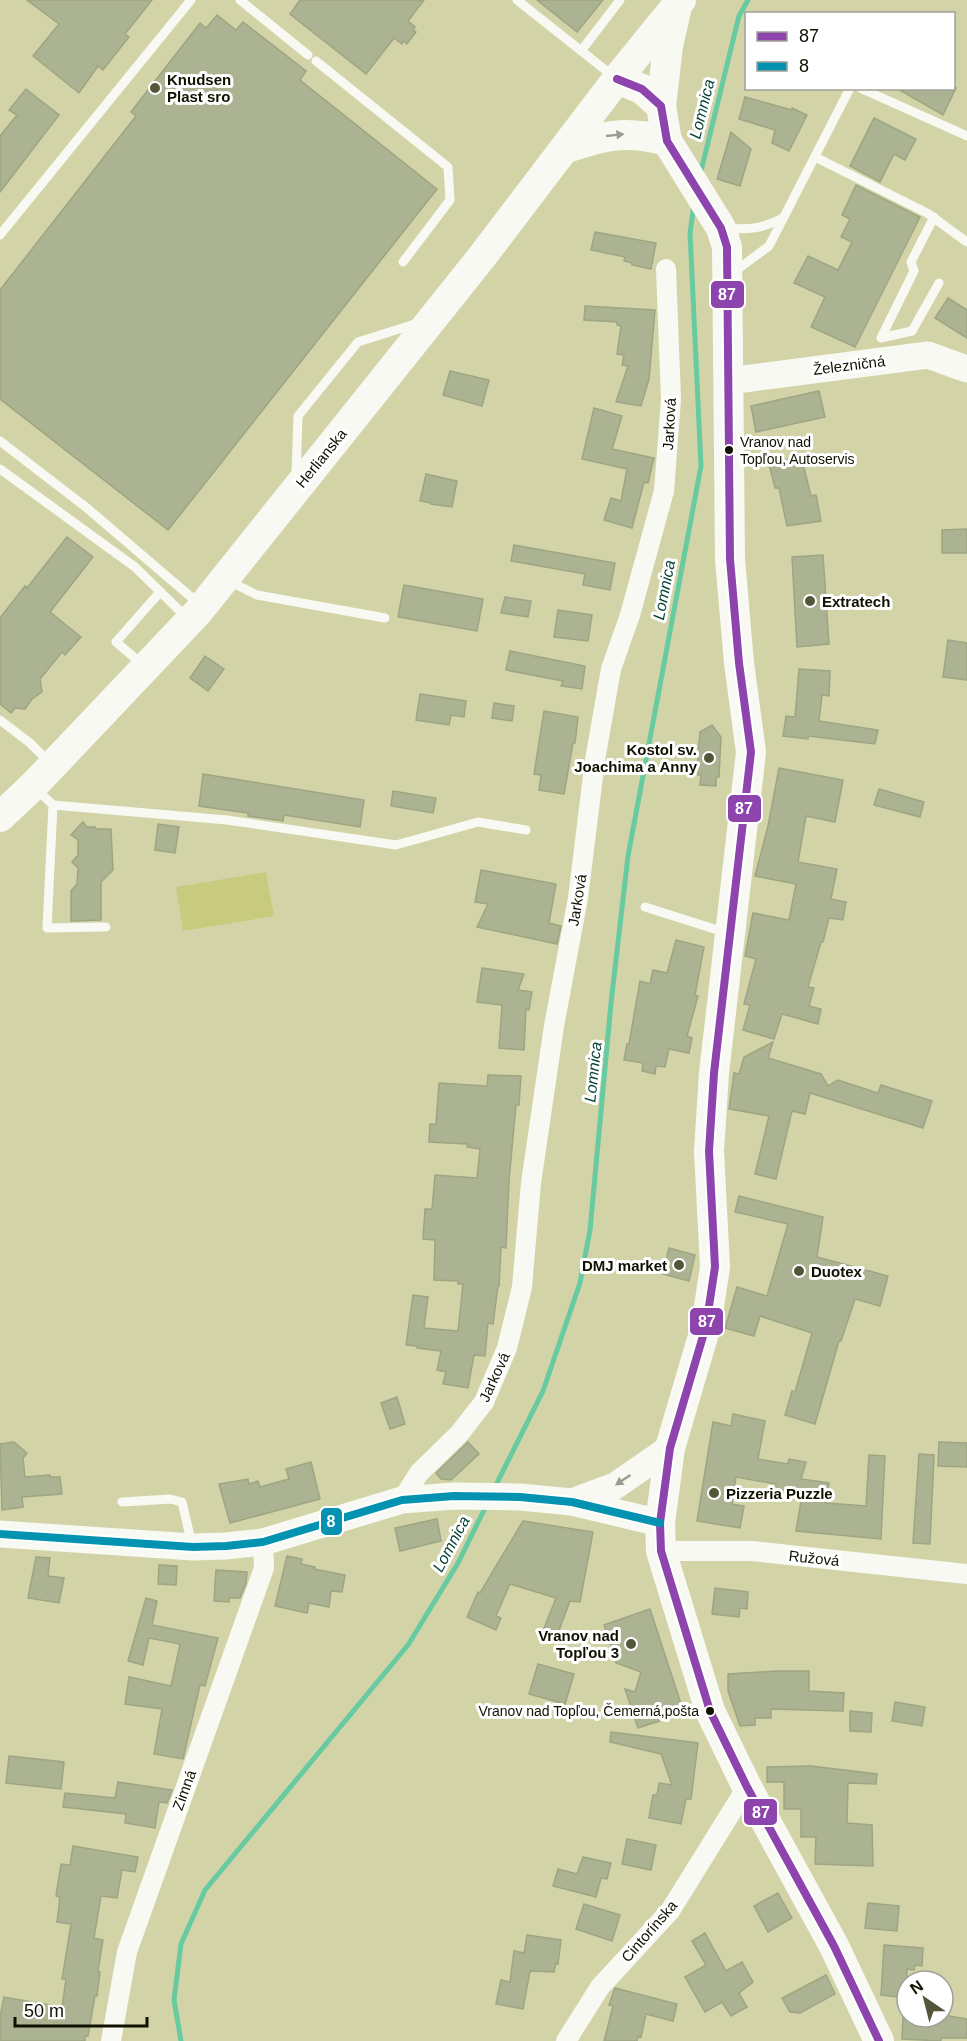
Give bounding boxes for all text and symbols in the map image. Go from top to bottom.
legend [745,12,955,90]
text: 87 [799,26,819,46]
text: 8 [799,56,809,76]
place label: Knudsen Plast sro [167,71,231,105]
water label: Lomnica [686,78,718,140]
marker: Knudsen Plast sro [148,81,162,95]
one-way arrow [606,131,625,140]
line badge: 87 [710,280,745,309]
text: 87 [718,286,736,303]
street label: Železničná [812,352,887,378]
street label: Jarková [659,397,679,451]
street label: Herlianska [292,425,350,491]
place label: Vranov nad Topľou, Autoservis [740,434,855,467]
marker: Vranov nad Topľou, Autoservis [723,444,735,456]
water label: Lomnica [650,559,678,621]
place label: Extratech [822,593,890,610]
marker: Extratech [803,594,817,608]
place label: Kostol sv. Joachima a Anny [574,741,698,775]
marker: Kostol sv. Joachima a Anny [702,751,716,765]
line badge: 87 [727,794,762,823]
text: 87 [735,800,753,817]
street label: Jarková [564,872,590,927]
water label: Lomnica [581,1041,605,1103]
place label: DMJ market [582,1257,667,1274]
marker: DMJ market [672,1258,686,1272]
place label: Duotex [811,1263,862,1280]
marker: Duotex [792,1264,806,1278]
line badge: 87 [689,1307,724,1336]
text: 87 [698,1313,716,1330]
street label: Jarková [475,1349,513,1404]
one-way arrow [616,1474,632,1486]
place label: Pizzeria Puzzle [726,1485,833,1502]
marker: Pizzeria Puzzle [707,1486,721,1500]
line badge: 8 [320,1507,343,1536]
text: 8 [327,1513,336,1530]
water label: Lomnica [429,1513,473,1575]
street label: Ružová [788,1547,841,1569]
place label: Vranov nad Topľou 3 [538,1627,619,1661]
marker: Vranov nad Topľou 3 [624,1637,638,1651]
place label: Vranov nad Topľou, Čemerná,pošta [479,1703,699,1719]
marker: Vranov nad Topľou, Čemerná,pošta [704,1705,716,1717]
street label: Zimná [169,1767,199,1812]
line badge: 87 [743,1798,778,1826]
text: 87 [752,1804,770,1821]
street label: Cintorínska [618,1896,681,1965]
north arrow [895,1969,955,2029]
text: N [907,1977,926,1997]
scale bar [15,1990,147,2028]
text: 50 m [24,2001,64,2021]

